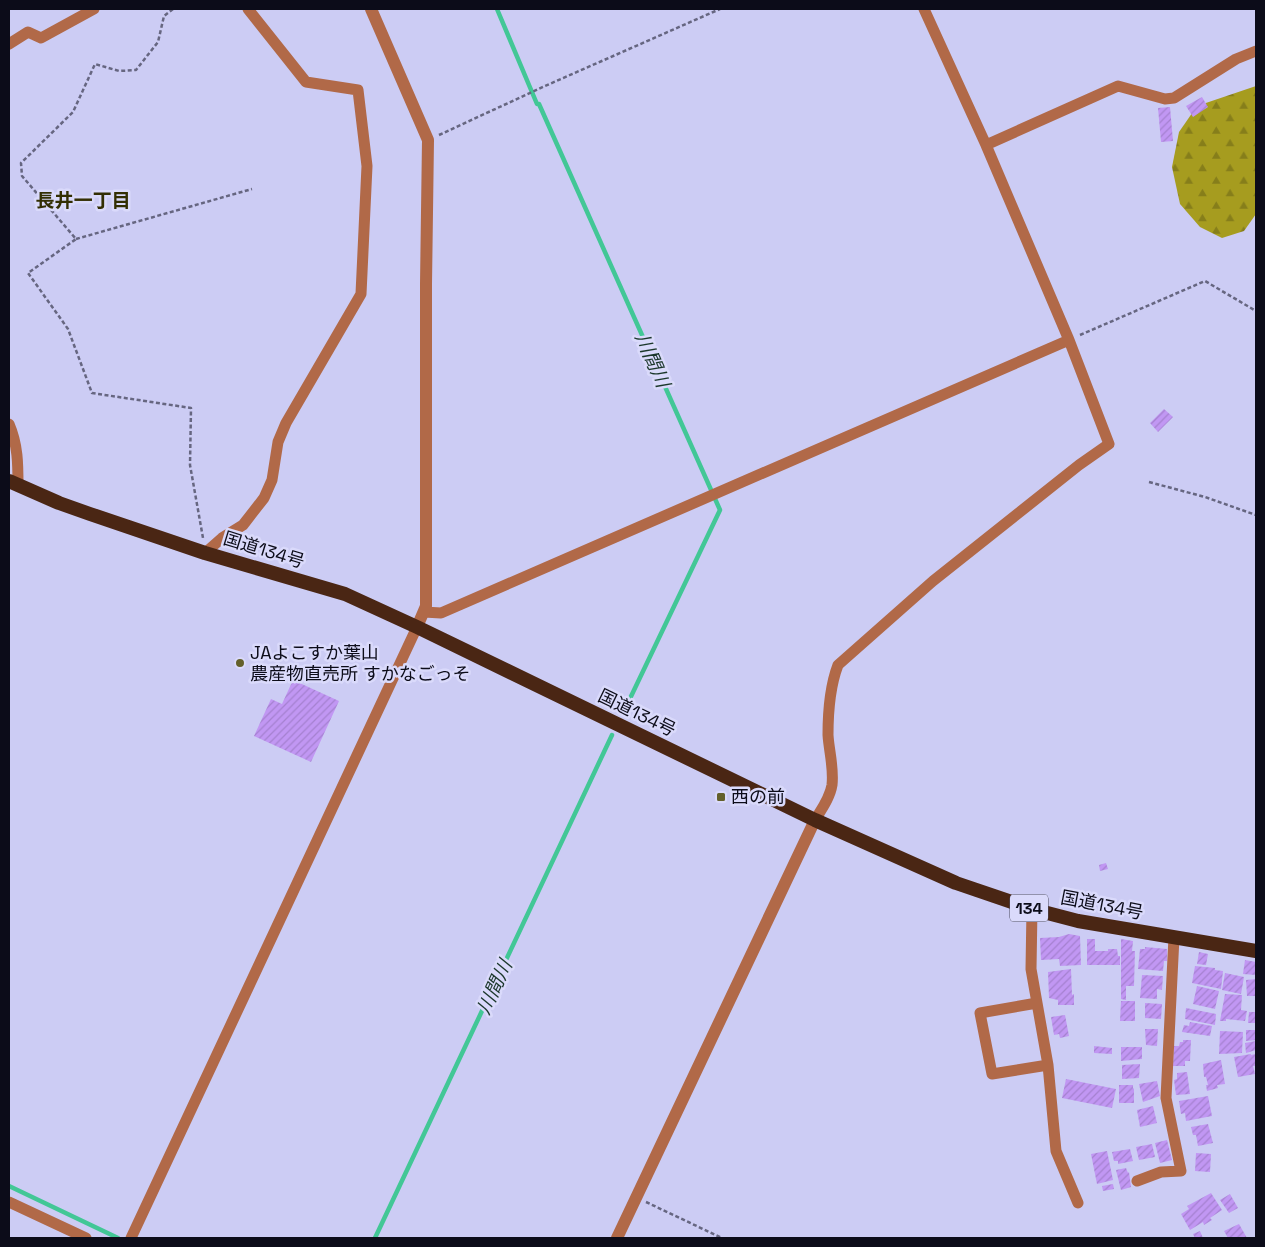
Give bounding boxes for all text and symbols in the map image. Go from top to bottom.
district label: 長井一丁目 [35,188,131,213]
water label: 川間川 [630,329,676,393]
street label: 国道134号 [221,526,308,573]
place label: JAよこすか葉山 農産物直売所 すかなごっそ [250,641,471,685]
marker: JAよこすか葉山 農産物直売所 すかなごっそ [234,657,246,669]
street label: 国道134号 [595,684,680,741]
place label: 西の前 [731,785,785,808]
marker: 西の前 [715,791,727,803]
street label: 国道134号 [1059,885,1145,924]
road number: 134 [1010,894,1048,921]
water label: 川間川 [471,954,519,1018]

